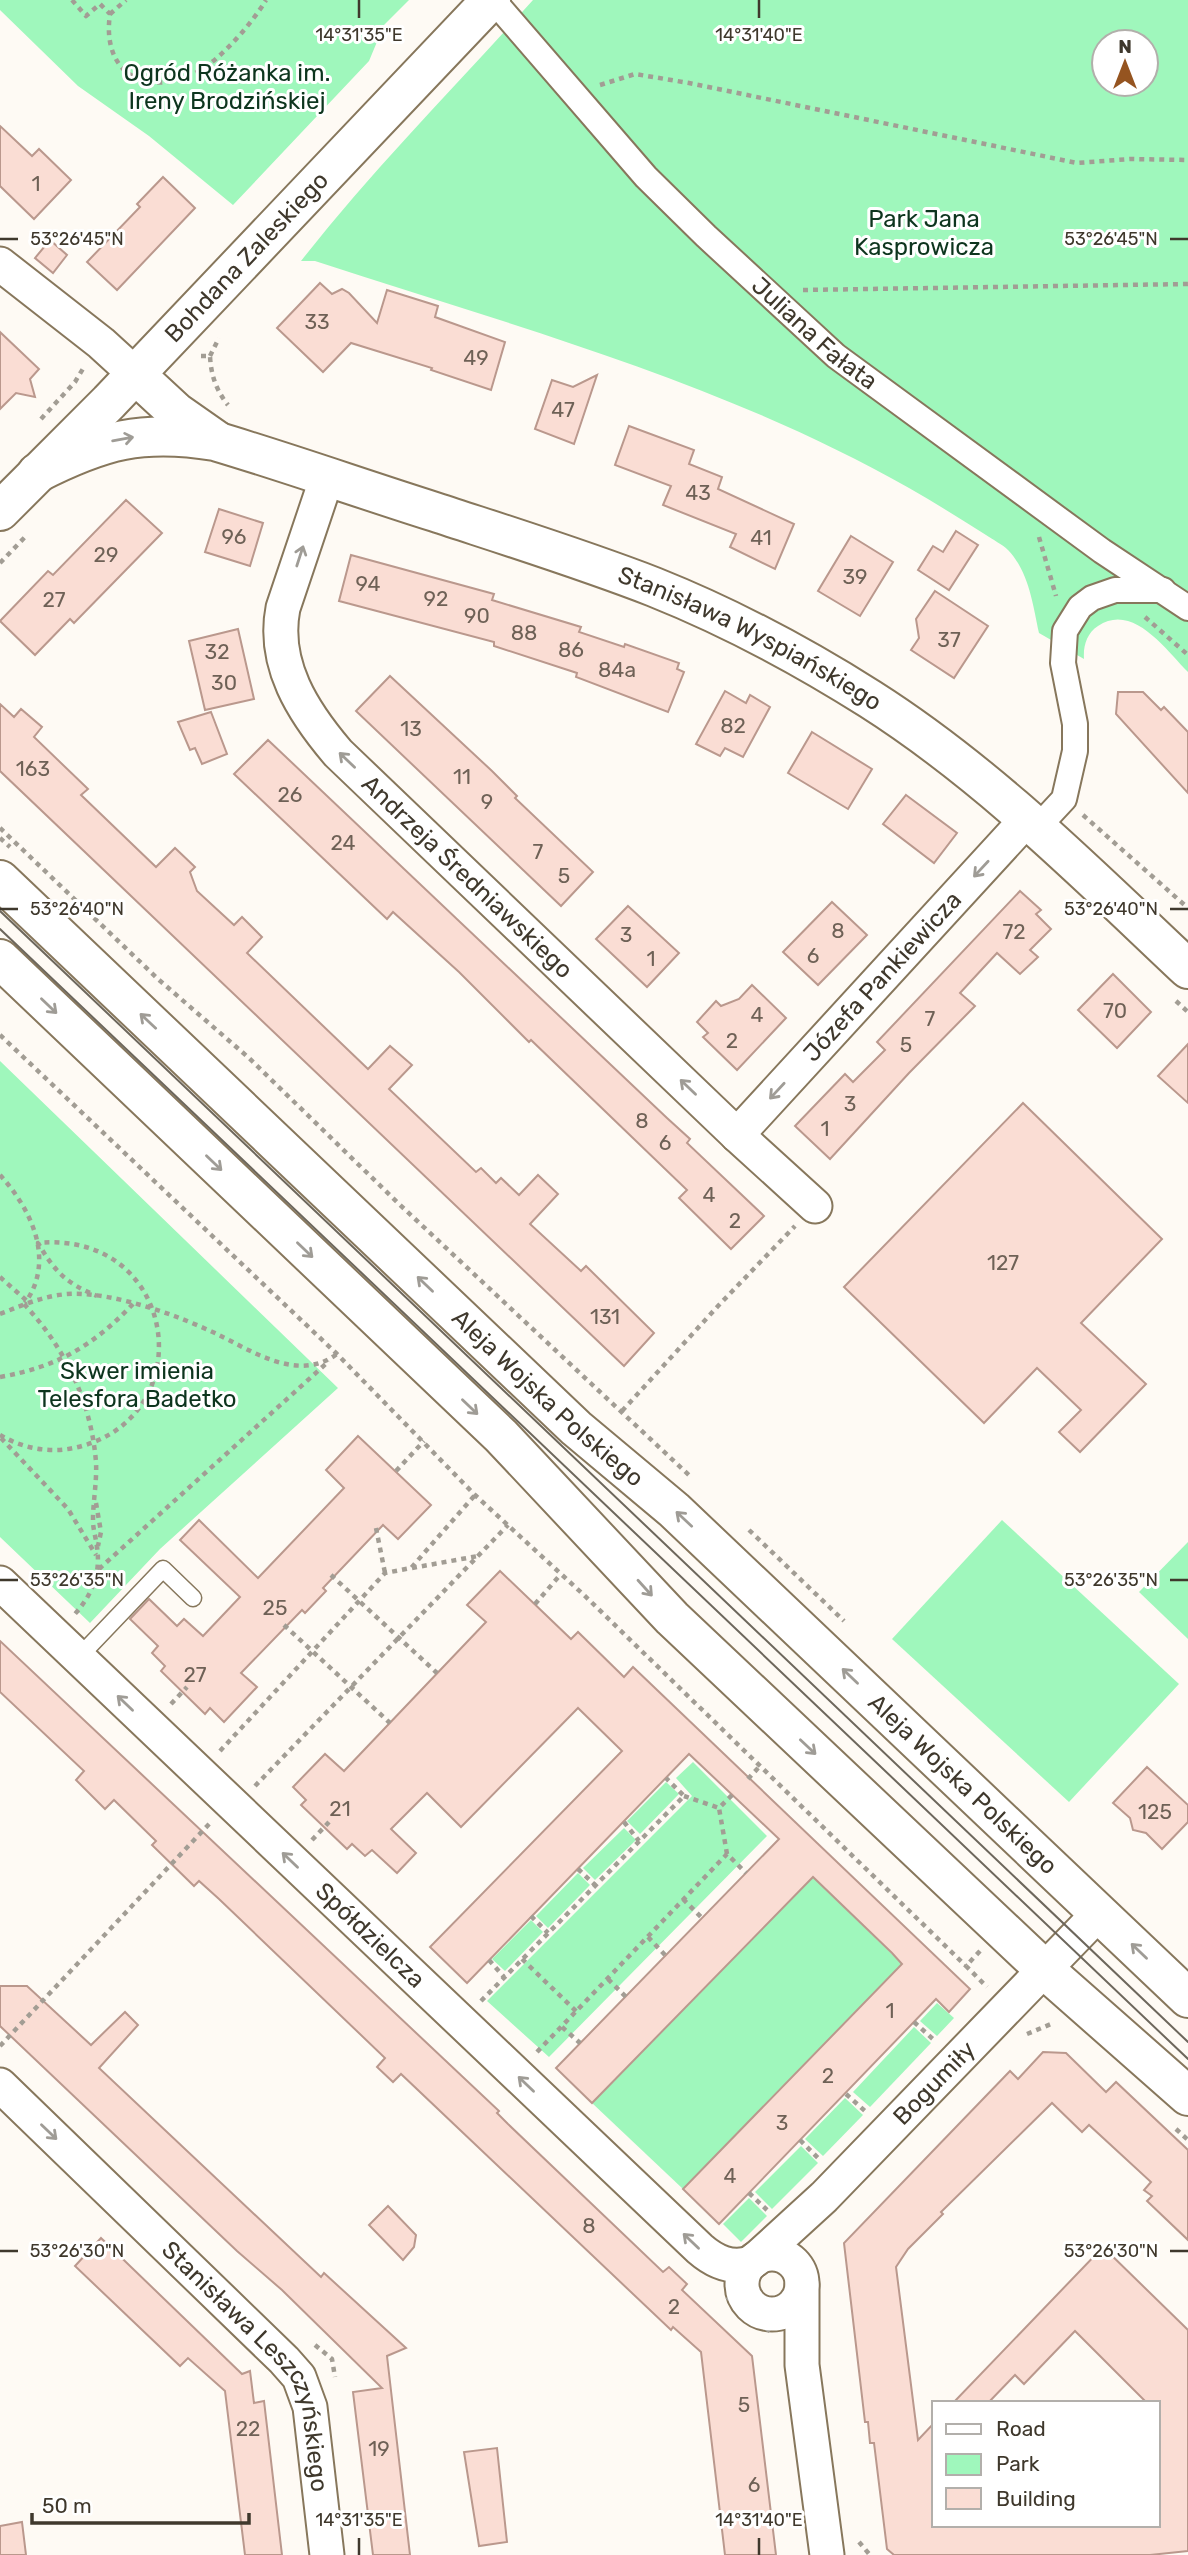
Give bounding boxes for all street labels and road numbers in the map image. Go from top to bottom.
street label: Bohdana Zaleskiego [159,166,334,348]
street label: Juliana Fałata [746,271,883,395]
street label: Stanisława Wyspiańskiego [614,561,887,717]
street label: Andrzeja Średniawskiego [356,770,578,984]
street label: Józefa Pankiewicza [797,886,967,1067]
street label: Aleja Wojska Polskiego [446,1304,649,1492]
street label: Aleja Wojska Polskiego [863,1688,1063,1880]
street label: Spółdzielcza [310,1877,431,1994]
street label: Bogumiły [888,2035,981,2131]
street label: Stanisława Leszczyńskiego [156,2236,334,2493]

